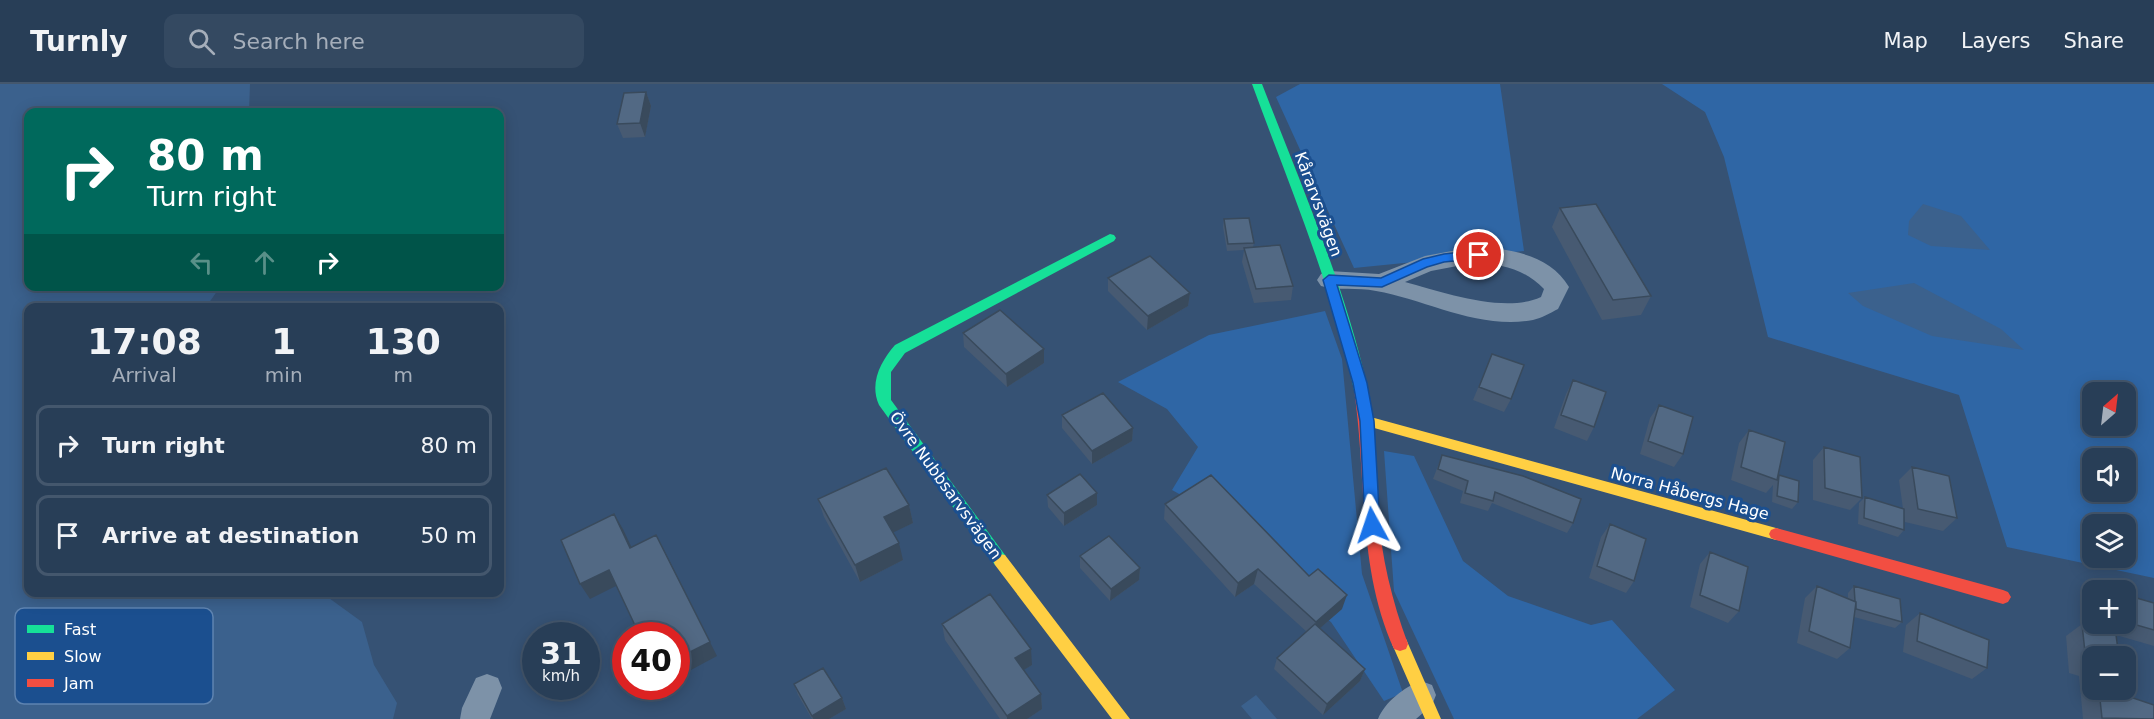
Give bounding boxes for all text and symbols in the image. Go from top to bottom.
search box [164,14,584,68]
text: Turnly [30,25,128,58]
icon: search [185,25,218,58]
text: Search here [233,29,365,54]
text: Map [1884,29,1928,53]
text: Layers [1961,29,2030,53]
text: Share [2063,29,2124,53]
text: 80 m [147,131,264,180]
icon: right [48,132,126,210]
street label: Kårarvsvägen [1291,149,1346,259]
text: Turn right [147,181,276,212]
pin [1453,229,1504,280]
icon: arrive [1462,238,1495,271]
icon: left [185,246,218,279]
icon: ahead [248,246,281,279]
icon: right [311,246,344,279]
text: 17:08 [87,321,202,362]
text: 1 [271,321,296,362]
text: 130 [366,321,441,362]
text: Arrival [112,363,177,387]
text: min [265,363,303,387]
text: m [394,363,413,387]
north arrow [2082,382,2136,436]
map controls [2082,382,2136,700]
street label: Övre Nubbsarvsvägen [886,408,1005,563]
icon: right [51,429,84,462]
text: Turn right [102,433,225,458]
text: 80 m [421,433,477,458]
button: sound [2082,448,2136,502]
street label: Norra Håbergs Hage [1609,463,1771,524]
position arrow [1340,493,1404,557]
button: layers [2082,514,2136,568]
icon: arrive [51,519,84,552]
text: Arrive at destination [102,523,359,548]
text: 50 m [421,523,477,548]
button: + [2082,580,2136,634]
legend [15,608,213,704]
text: Fast [64,620,96,639]
speed limit sign: 40 [612,622,690,700]
text: 31 [540,636,582,671]
button: − [2082,646,2136,700]
text: Slow [64,647,101,666]
text: km/h [542,667,580,685]
text: Jam [63,674,94,693]

